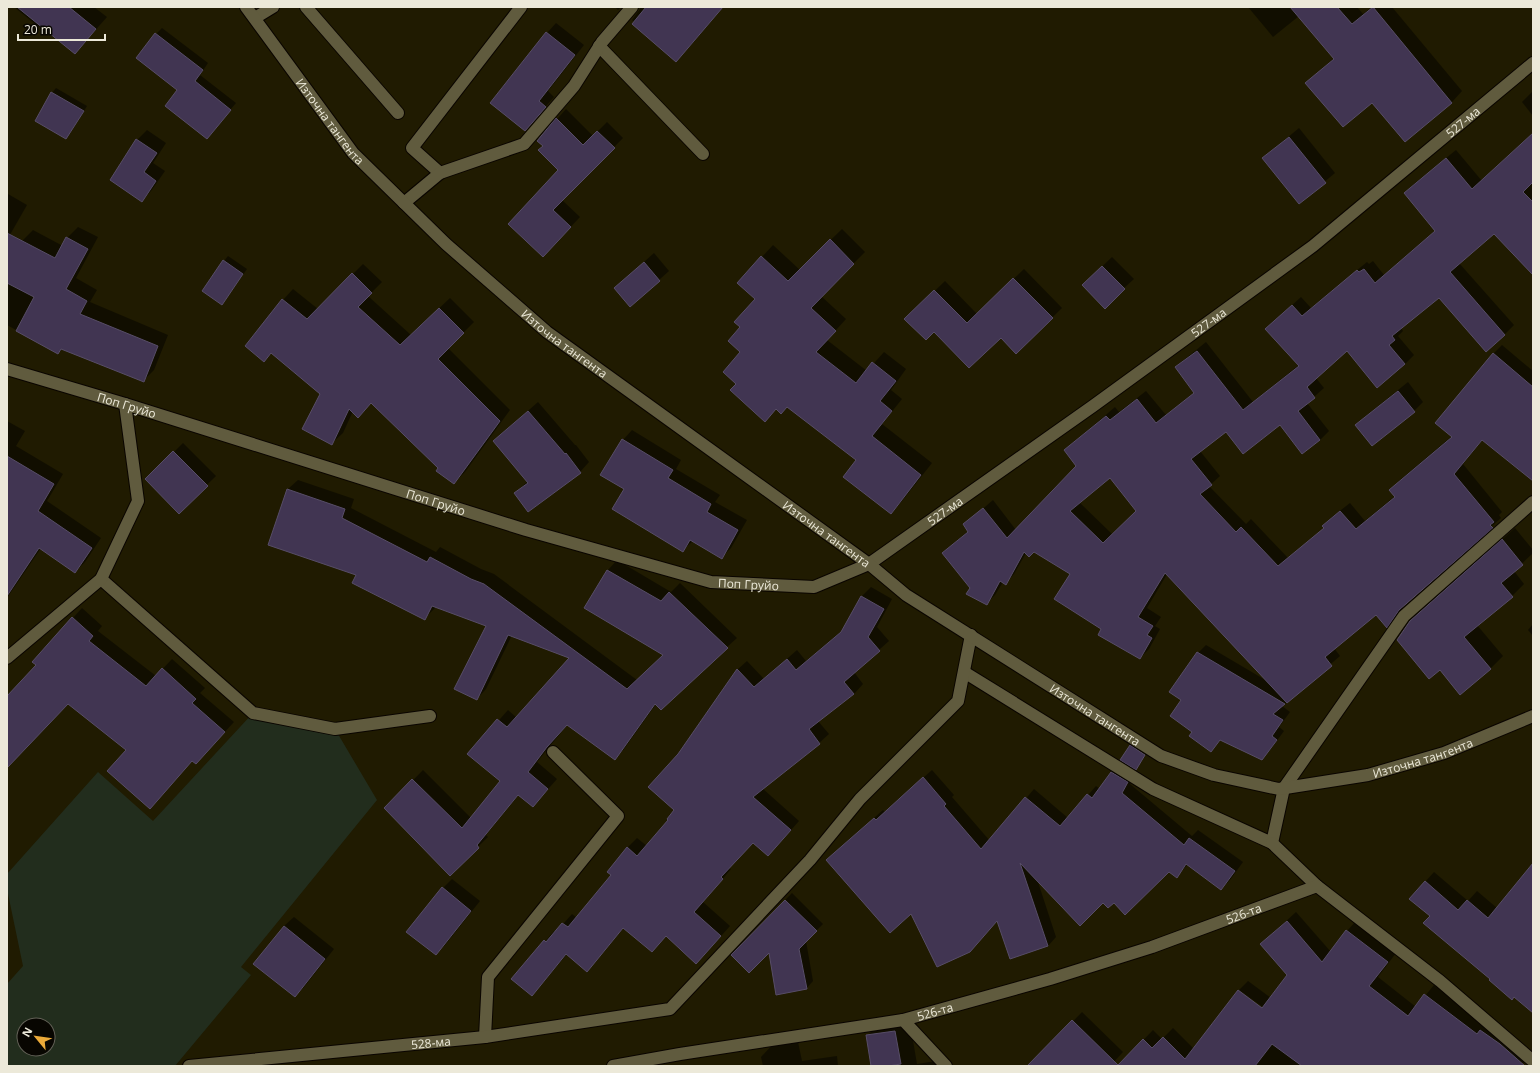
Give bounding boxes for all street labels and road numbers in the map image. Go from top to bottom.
street label: Източна тангента [292,74,368,168]
street label: 527-ма [1442,102,1483,141]
street label: 527-ма [1187,304,1229,341]
street label: Източна тангента [518,305,611,382]
street label: Поп Груйо [95,388,158,422]
street label: Поп Груйо [404,484,468,519]
street label: 527-ма [924,492,966,529]
street label: Източна тангента [780,496,874,571]
street label: Поп Груйо [717,574,779,594]
street label: Източна тангента [1047,679,1144,749]
street label: Източна тангента [1371,734,1475,782]
street label: 526-та [1223,899,1264,928]
street label: 526-та [915,998,955,1024]
street label: 528-ма [410,1032,452,1053]

